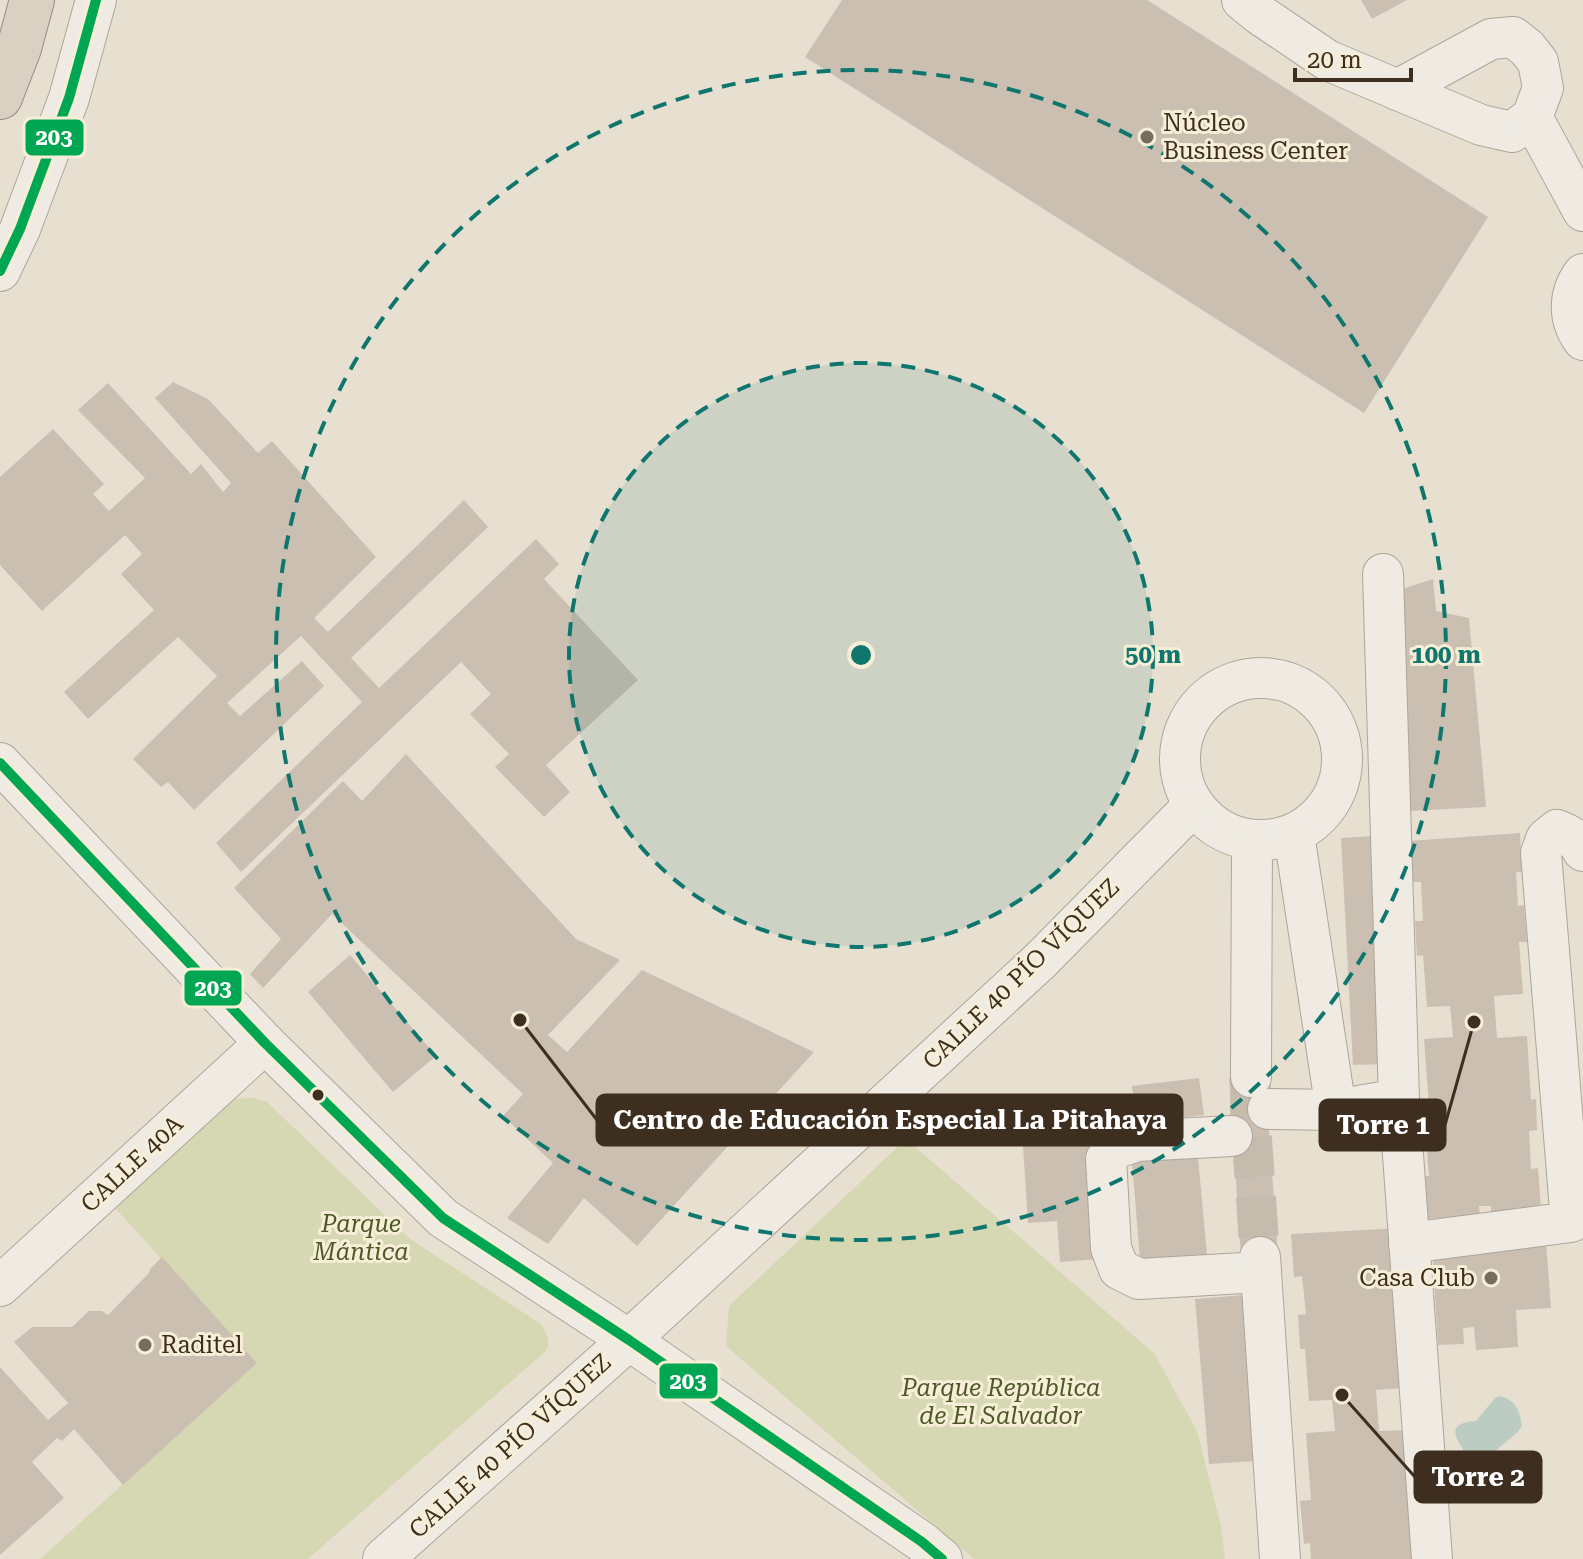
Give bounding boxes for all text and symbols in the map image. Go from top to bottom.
scale bar [1295,32,1411,82]
text: 20 m [1307,46,1362,74]
place label: Núcleo Business Center [1163,109,1348,165]
line badge: 203 [24,118,85,157]
text: 203 [36,125,72,150]
marker: Núcleo Business Center [1138,128,1156,146]
centre of rings [847,641,875,669]
text: 50 m [1125,641,1181,669]
text: 100 m [1411,641,1481,669]
street label: CALLE 40 PÍO VÍQUEZ [916,872,1125,1075]
line badge: 203 [183,969,243,1007]
text: 203 [195,976,231,1001]
unlabelled marker [310,1087,326,1103]
callout: Centro de Educación Especial La Pitahaya [597,1095,1182,1145]
callout: Torre 1 [1320,1100,1445,1150]
text: Centro de Educación Especial La Pitahaya [613,1105,1167,1135]
street label: CALLE 40A [75,1110,189,1218]
text: Torre 1 [1336,1110,1430,1140]
park label: Parque Mántica [312,1210,409,1266]
place label: Casa Club [1359,1264,1475,1292]
marker: Casa Club [1482,1269,1500,1287]
place label: Raditel [161,1331,242,1359]
marker: Raditel [136,1336,154,1354]
street label: CALLE 40 PÍO VÍQUEZ [403,1347,617,1544]
line badge: 203 [658,1362,719,1400]
text: 203 [670,1369,706,1394]
park label: Parque República de El Salvador [900,1374,1101,1430]
callout: Torre 2 [1415,1452,1541,1502]
text: Torre 2 [1431,1462,1525,1492]

